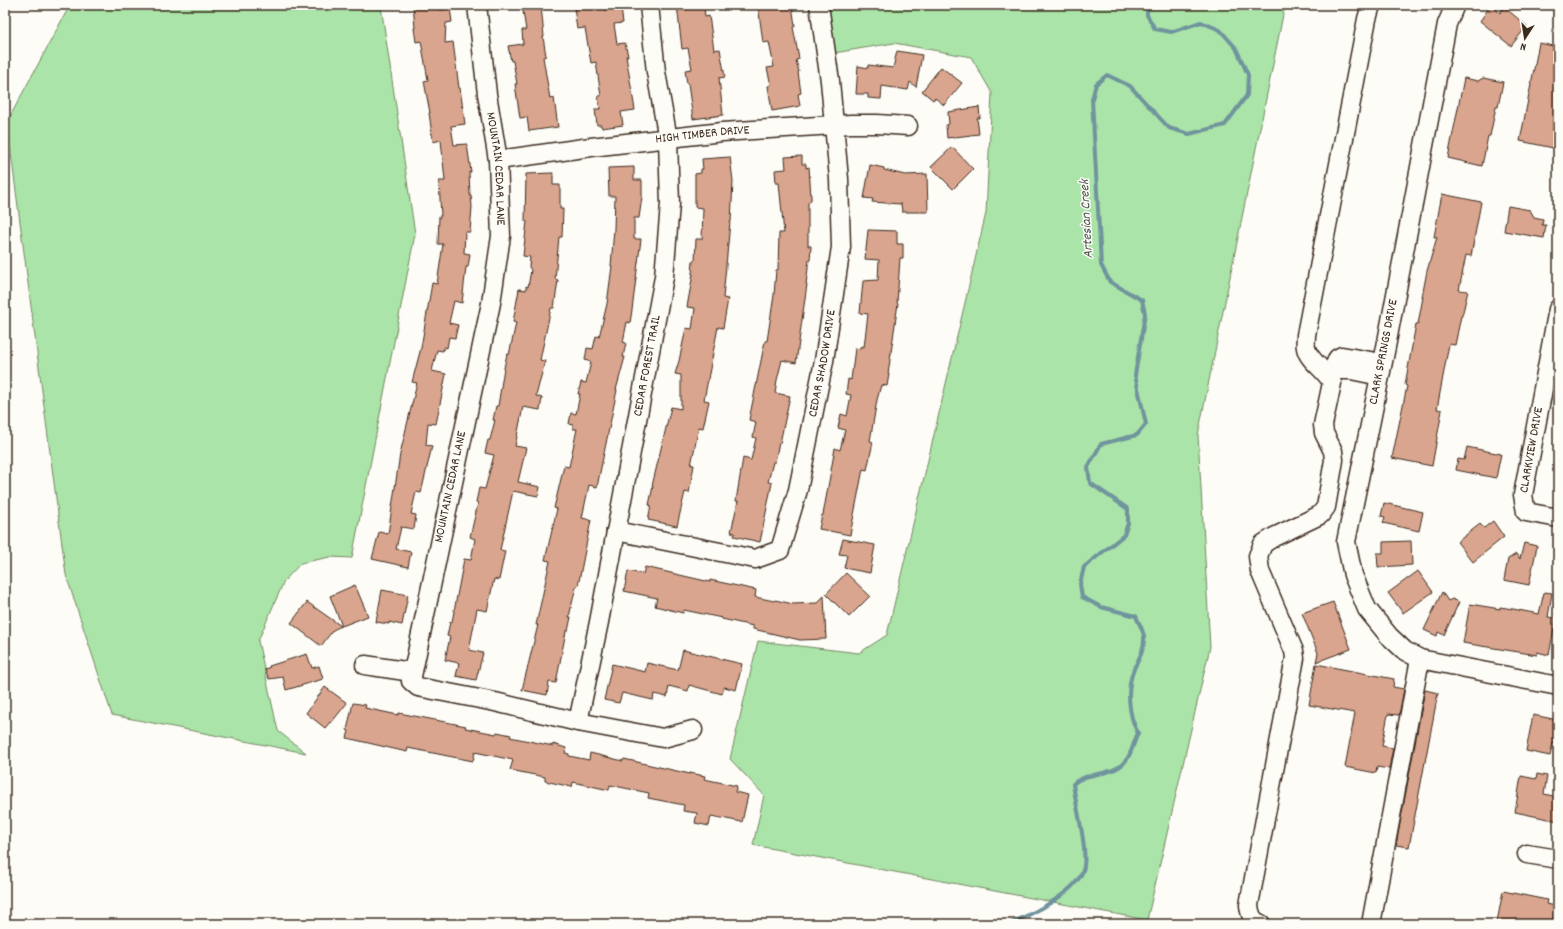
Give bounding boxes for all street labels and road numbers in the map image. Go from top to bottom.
street label: MOUNTAIN CEDAR LANE [481,111,510,226]
street label: HIGH TIMBER DRIVE [654,121,750,149]
street label: CLARK SPRINGS DRIVE [1364,298,1404,406]
street label: CEDAR SHADOW DRIVE [803,308,841,419]
street label: CEDAR FOREST TRAIL [628,313,666,418]
street label: CLARKVIEW DRIVE [1515,405,1549,495]
street label: MOUNTAIN CEDAR LANE [430,429,472,545]

